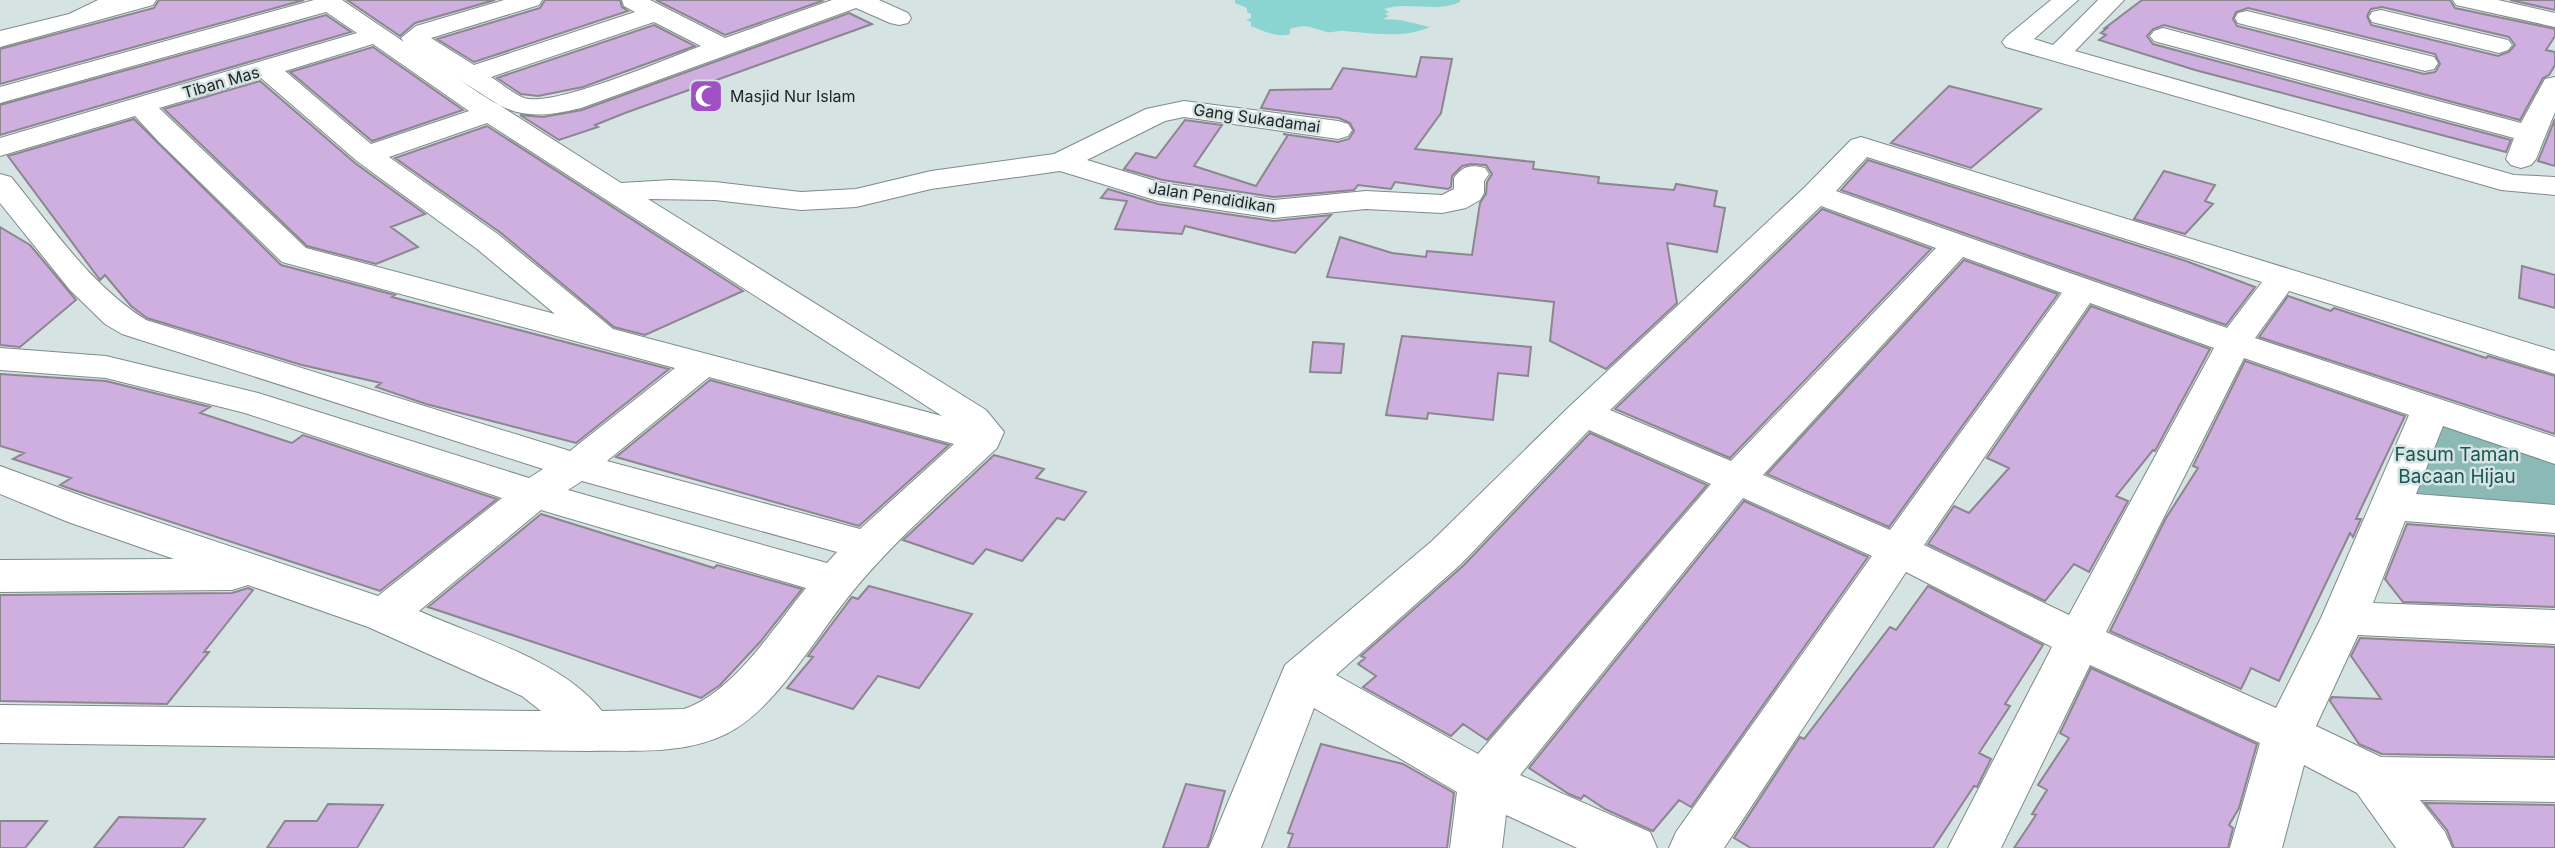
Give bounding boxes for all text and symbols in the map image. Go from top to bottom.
street label: Tiban Mas [180,62,262,102]
mosque icon: Masjid Nur Islam [687,77,725,115]
place label: Masjid Nur Islam [730,86,856,106]
street label: Gang Sukadamai [1192,99,1322,137]
street label: Jalan Pendidikan [1147,177,1277,217]
park label: Fasum Taman Bacaan Hijau [2395,443,2519,488]

